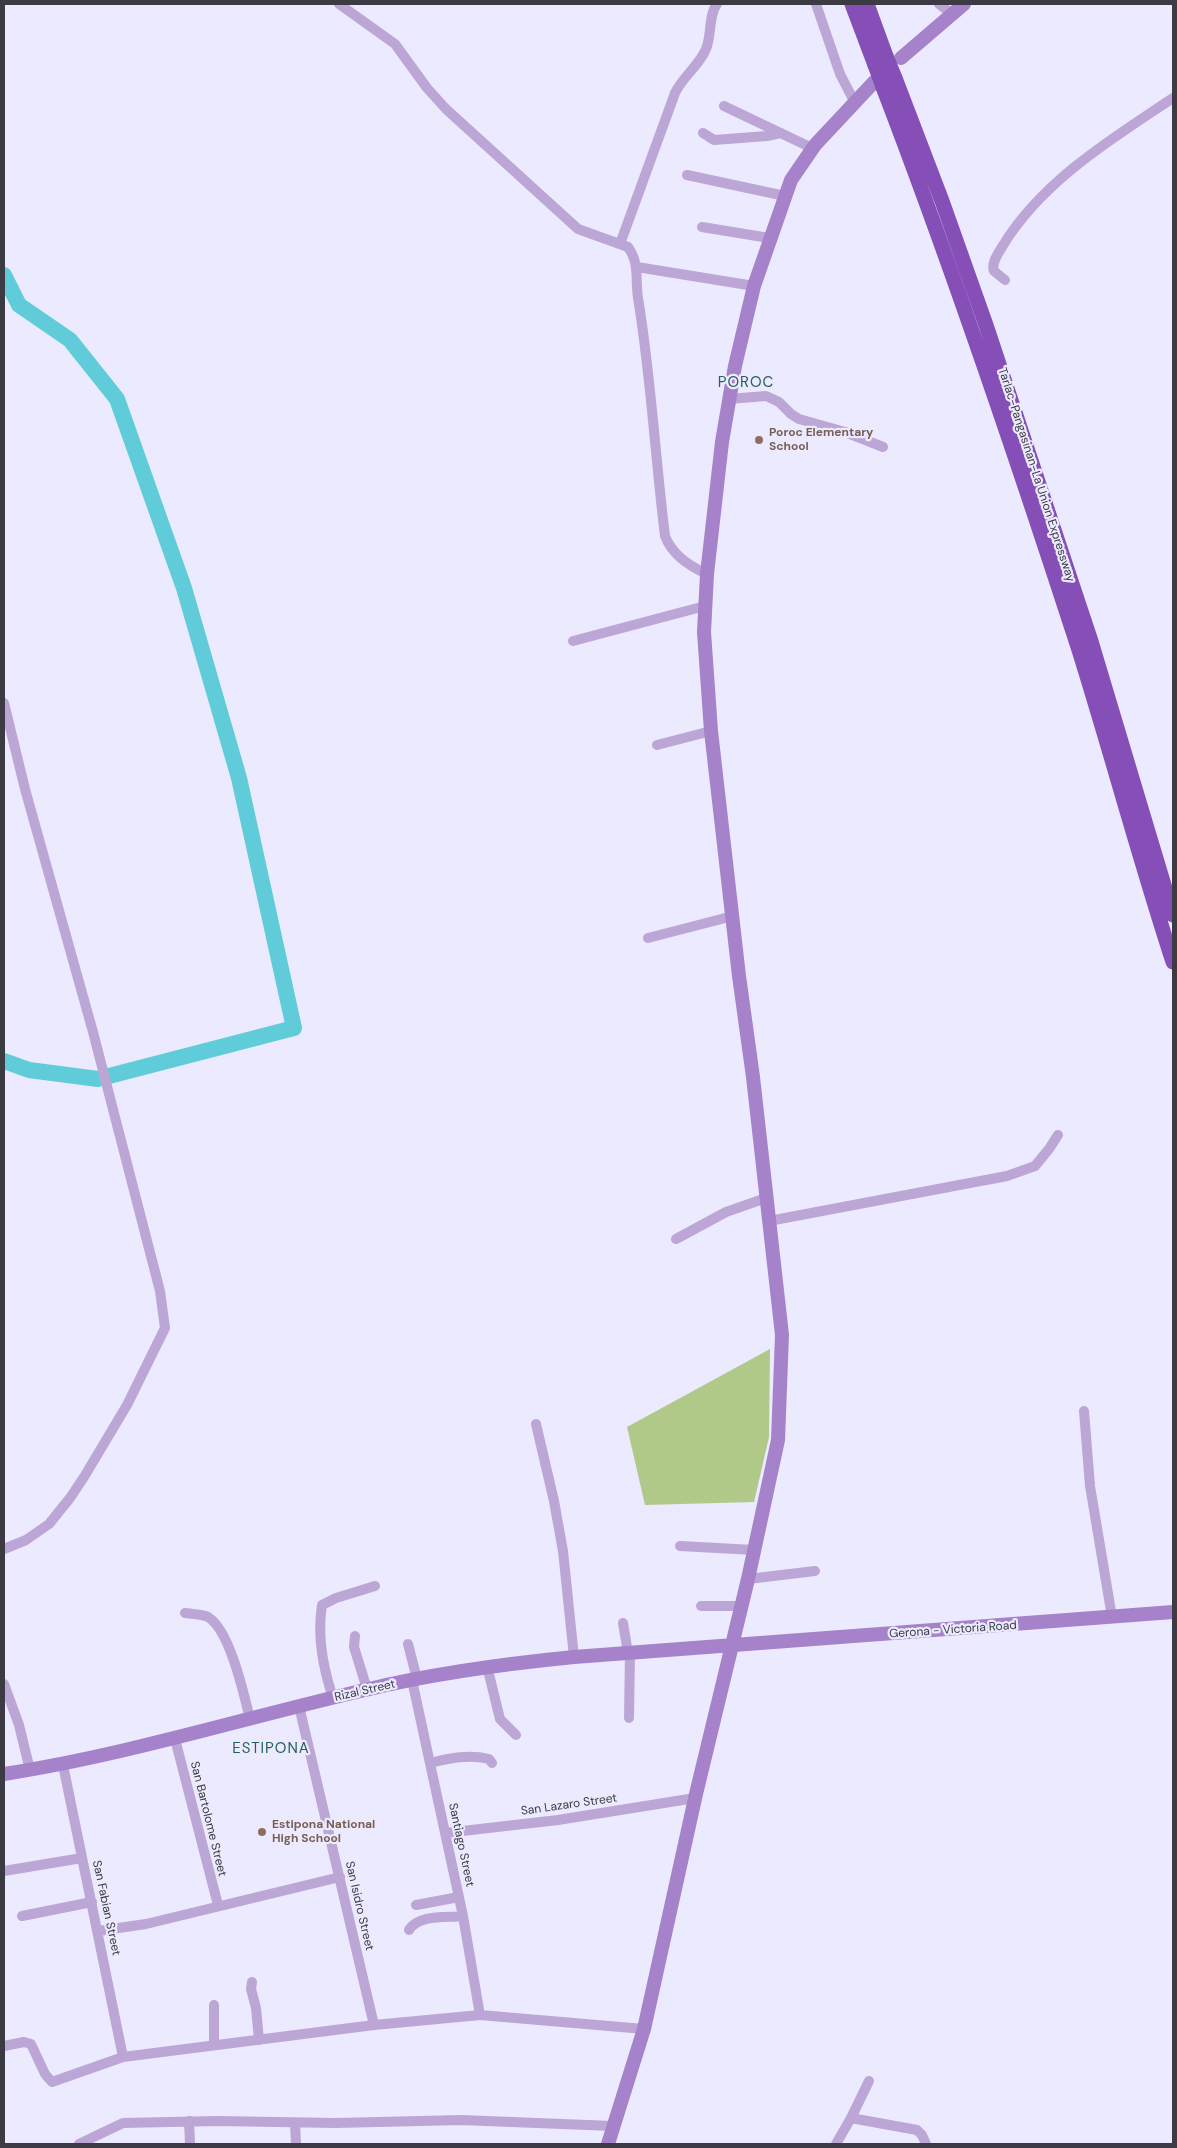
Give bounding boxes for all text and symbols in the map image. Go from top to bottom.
street label: Tarlac-Pangasinan-La Union Expressway [994,366,1078,584]
district label: POROC [717,374,775,392]
place label: Poroc Elementary School [769,426,873,454]
marker: Poroc Elementary School [753,434,765,446]
street label: Gerona - Victoria Road [889,1618,1017,1642]
street label: Rizal Street [333,1677,397,1705]
district label: ESTIPONA [231,1740,311,1758]
street label: San Bartolome Street [187,1760,229,1878]
street label: San Lazaro Street [520,1791,618,1819]
street label: Santiago Street [445,1802,477,1888]
place label: Estipona National High School [272,1818,375,1846]
marker: Estipona National High School [256,1826,268,1838]
street label: San Fabian Street [89,1859,123,1957]
street label: San Isidro Street [342,1860,376,1952]

